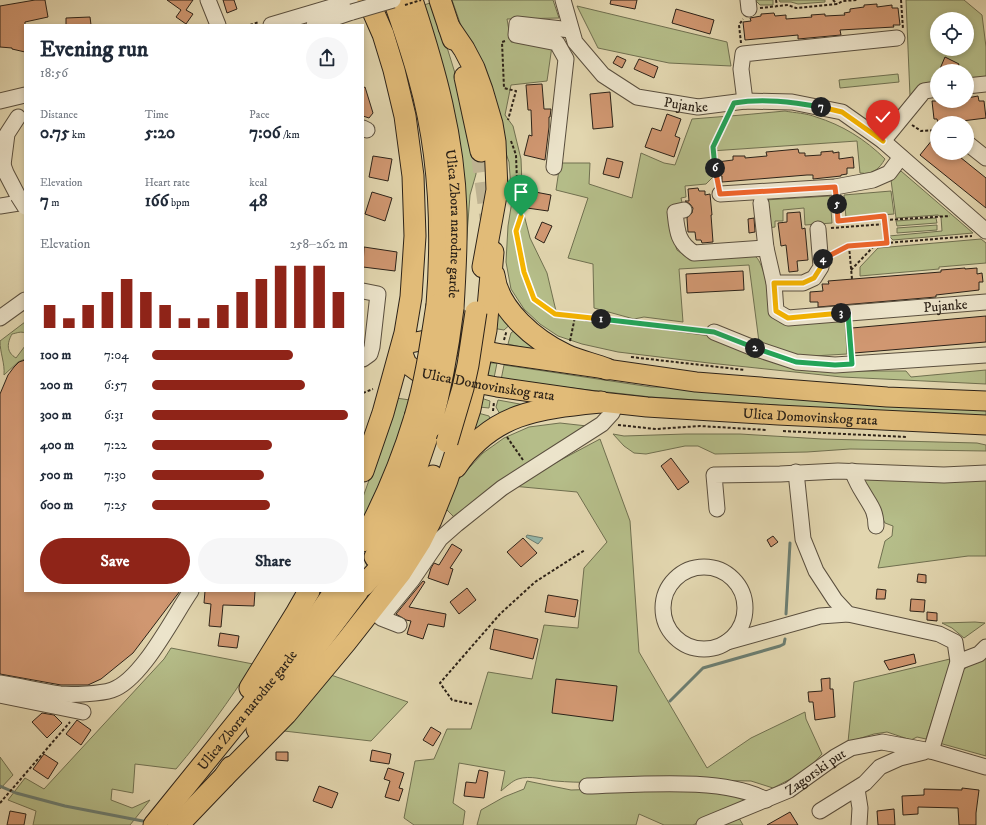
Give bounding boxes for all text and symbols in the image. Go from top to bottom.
map controls [930,12,974,160]
button: locate [930,12,974,56]
text: Evening run [40,36,148,63]
button: share [306,37,348,79]
button: + [930,64,974,108]
text: 18:56 [40,65,68,81]
street label: Pujanke [662,94,709,117]
pin: 7 [811,97,831,117]
text: 7 [818,100,824,114]
pin [866,100,900,141]
icon: check [872,106,894,128]
text: Distance [40,108,78,122]
text: Time [145,108,169,122]
text: Pace [249,108,270,122]
button: − [930,116,974,160]
text: 0.75 [40,122,70,144]
text: 5:20 [145,122,175,144]
text: 7:06 [249,122,281,144]
text: km [70,128,86,142]
text: /km [281,128,300,142]
street label: Ulica Zbora narodne garde [441,148,464,299]
pin: 6 [705,158,725,178]
text: 6 [712,161,718,175]
pin [504,175,538,216]
text: Elevation [40,176,83,190]
text: Heart rate [145,176,190,190]
text: kcal [249,176,267,190]
icon: arrive [510,181,532,203]
text: 7 [40,190,49,212]
text: 166 [145,190,169,212]
text: 48 [249,190,268,212]
pin: 5 [827,194,847,214]
text: m [49,196,60,210]
text: bpm [169,196,190,210]
text: 5 [834,197,840,211]
text: Elevation [40,236,90,252]
text: 258–262 m [290,236,348,252]
pin: 4 [813,249,833,269]
text: 4 [820,252,826,266]
street label: Pujanke [923,296,968,317]
pin: 3 [831,303,851,323]
text: 3 [839,306,843,320]
pin: 1 [591,309,611,329]
text: 1 [599,312,603,326]
pin: 2 [745,338,765,358]
text: 2 [752,341,758,355]
text: 100 m [40,347,71,363]
text: 7:04 [104,347,129,363]
street label: Ulica Domovinskog rata [420,365,556,405]
text: 200 m [40,377,73,393]
text: 6:57 [104,377,127,393]
street label: Ulica Domovinskog rata [742,405,878,430]
text: 300 m [40,407,71,423]
text: 6:31 [104,407,124,423]
text: 400 m [40,437,74,453]
text: 7:22 [104,437,127,453]
text: 500 m [40,467,73,483]
text: 7:30 [104,467,126,483]
text: 600 m [40,497,73,513]
text: 7:25 [104,497,127,513]
button: Save [40,538,190,584]
button: Share [198,538,348,584]
street label: Ulica Zbora narodne garde [194,647,302,774]
street label: Zagorski put [782,745,850,800]

